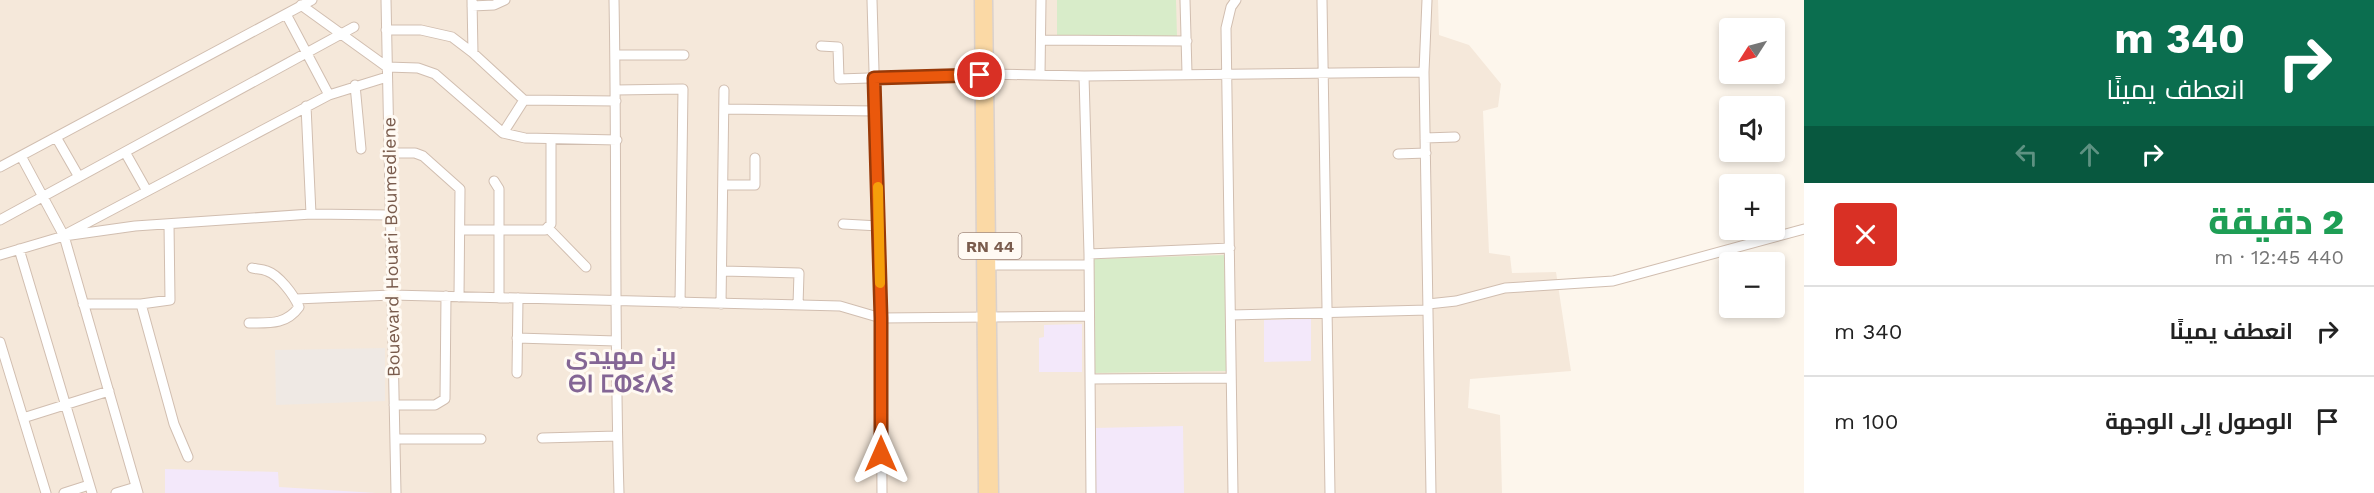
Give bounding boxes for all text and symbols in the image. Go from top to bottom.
text: 340 m [2114,14,2245,63]
north arrow [1719,18,1785,84]
map controls [1719,18,1785,318]
icon: right [2266,24,2344,102]
pin [954,49,1005,100]
icon: arrive [963,58,996,91]
text: انعطف يمينًا [2106,74,2245,106]
button: sound [1719,96,1785,162]
street label: Bouevard Houari Boumediene [378,117,404,377]
icon: left [2010,138,2043,171]
icon: ahead [2073,138,2106,171]
icon: right [2136,138,2169,171]
button: + [1719,174,1785,240]
text: 2 دقيقة [2208,201,2344,243]
button: close [1834,203,1897,266]
road number: RN 44 [958,233,1022,259]
text: 440 m · 12:45 [2214,245,2344,269]
button: − [1719,252,1785,318]
icon: right [2311,315,2344,348]
text: 340 m [1834,319,1902,344]
text: انعطف يمينًا [2169,319,2293,344]
district label: بن مهيدي ⴱⵏ ⵎⵀⵉⴷⵉ [566,342,676,398]
icon: arrive [2311,405,2344,438]
text: 100 m [1834,409,1898,434]
text: الوصول إلى الوجهة [2105,409,2293,434]
position arrow [849,422,913,486]

